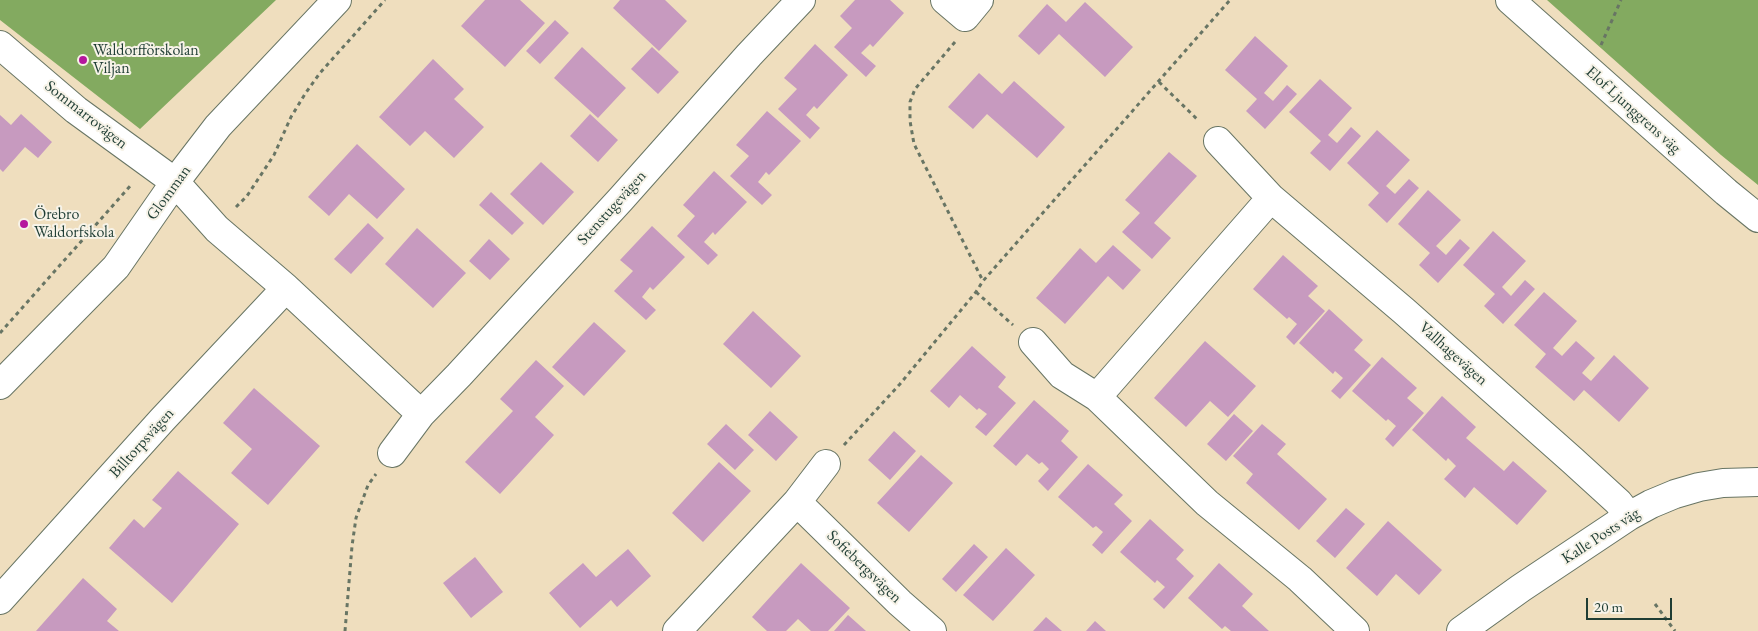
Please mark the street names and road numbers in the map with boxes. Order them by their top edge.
street label: Elof Ljunggrens väg [1581,62,1685,158]
street label: Sommarrovägen [41,77,131,153]
street label: Glomman [143,162,195,224]
street label: Stenstugevägen [573,167,651,249]
street label: Vallhagevägen [1415,318,1491,390]
street label: Billtorpsvägen [106,404,178,482]
street label: Kalle Posts väg [1558,504,1644,568]
street label: Sofiebergsvägen [823,527,905,607]

